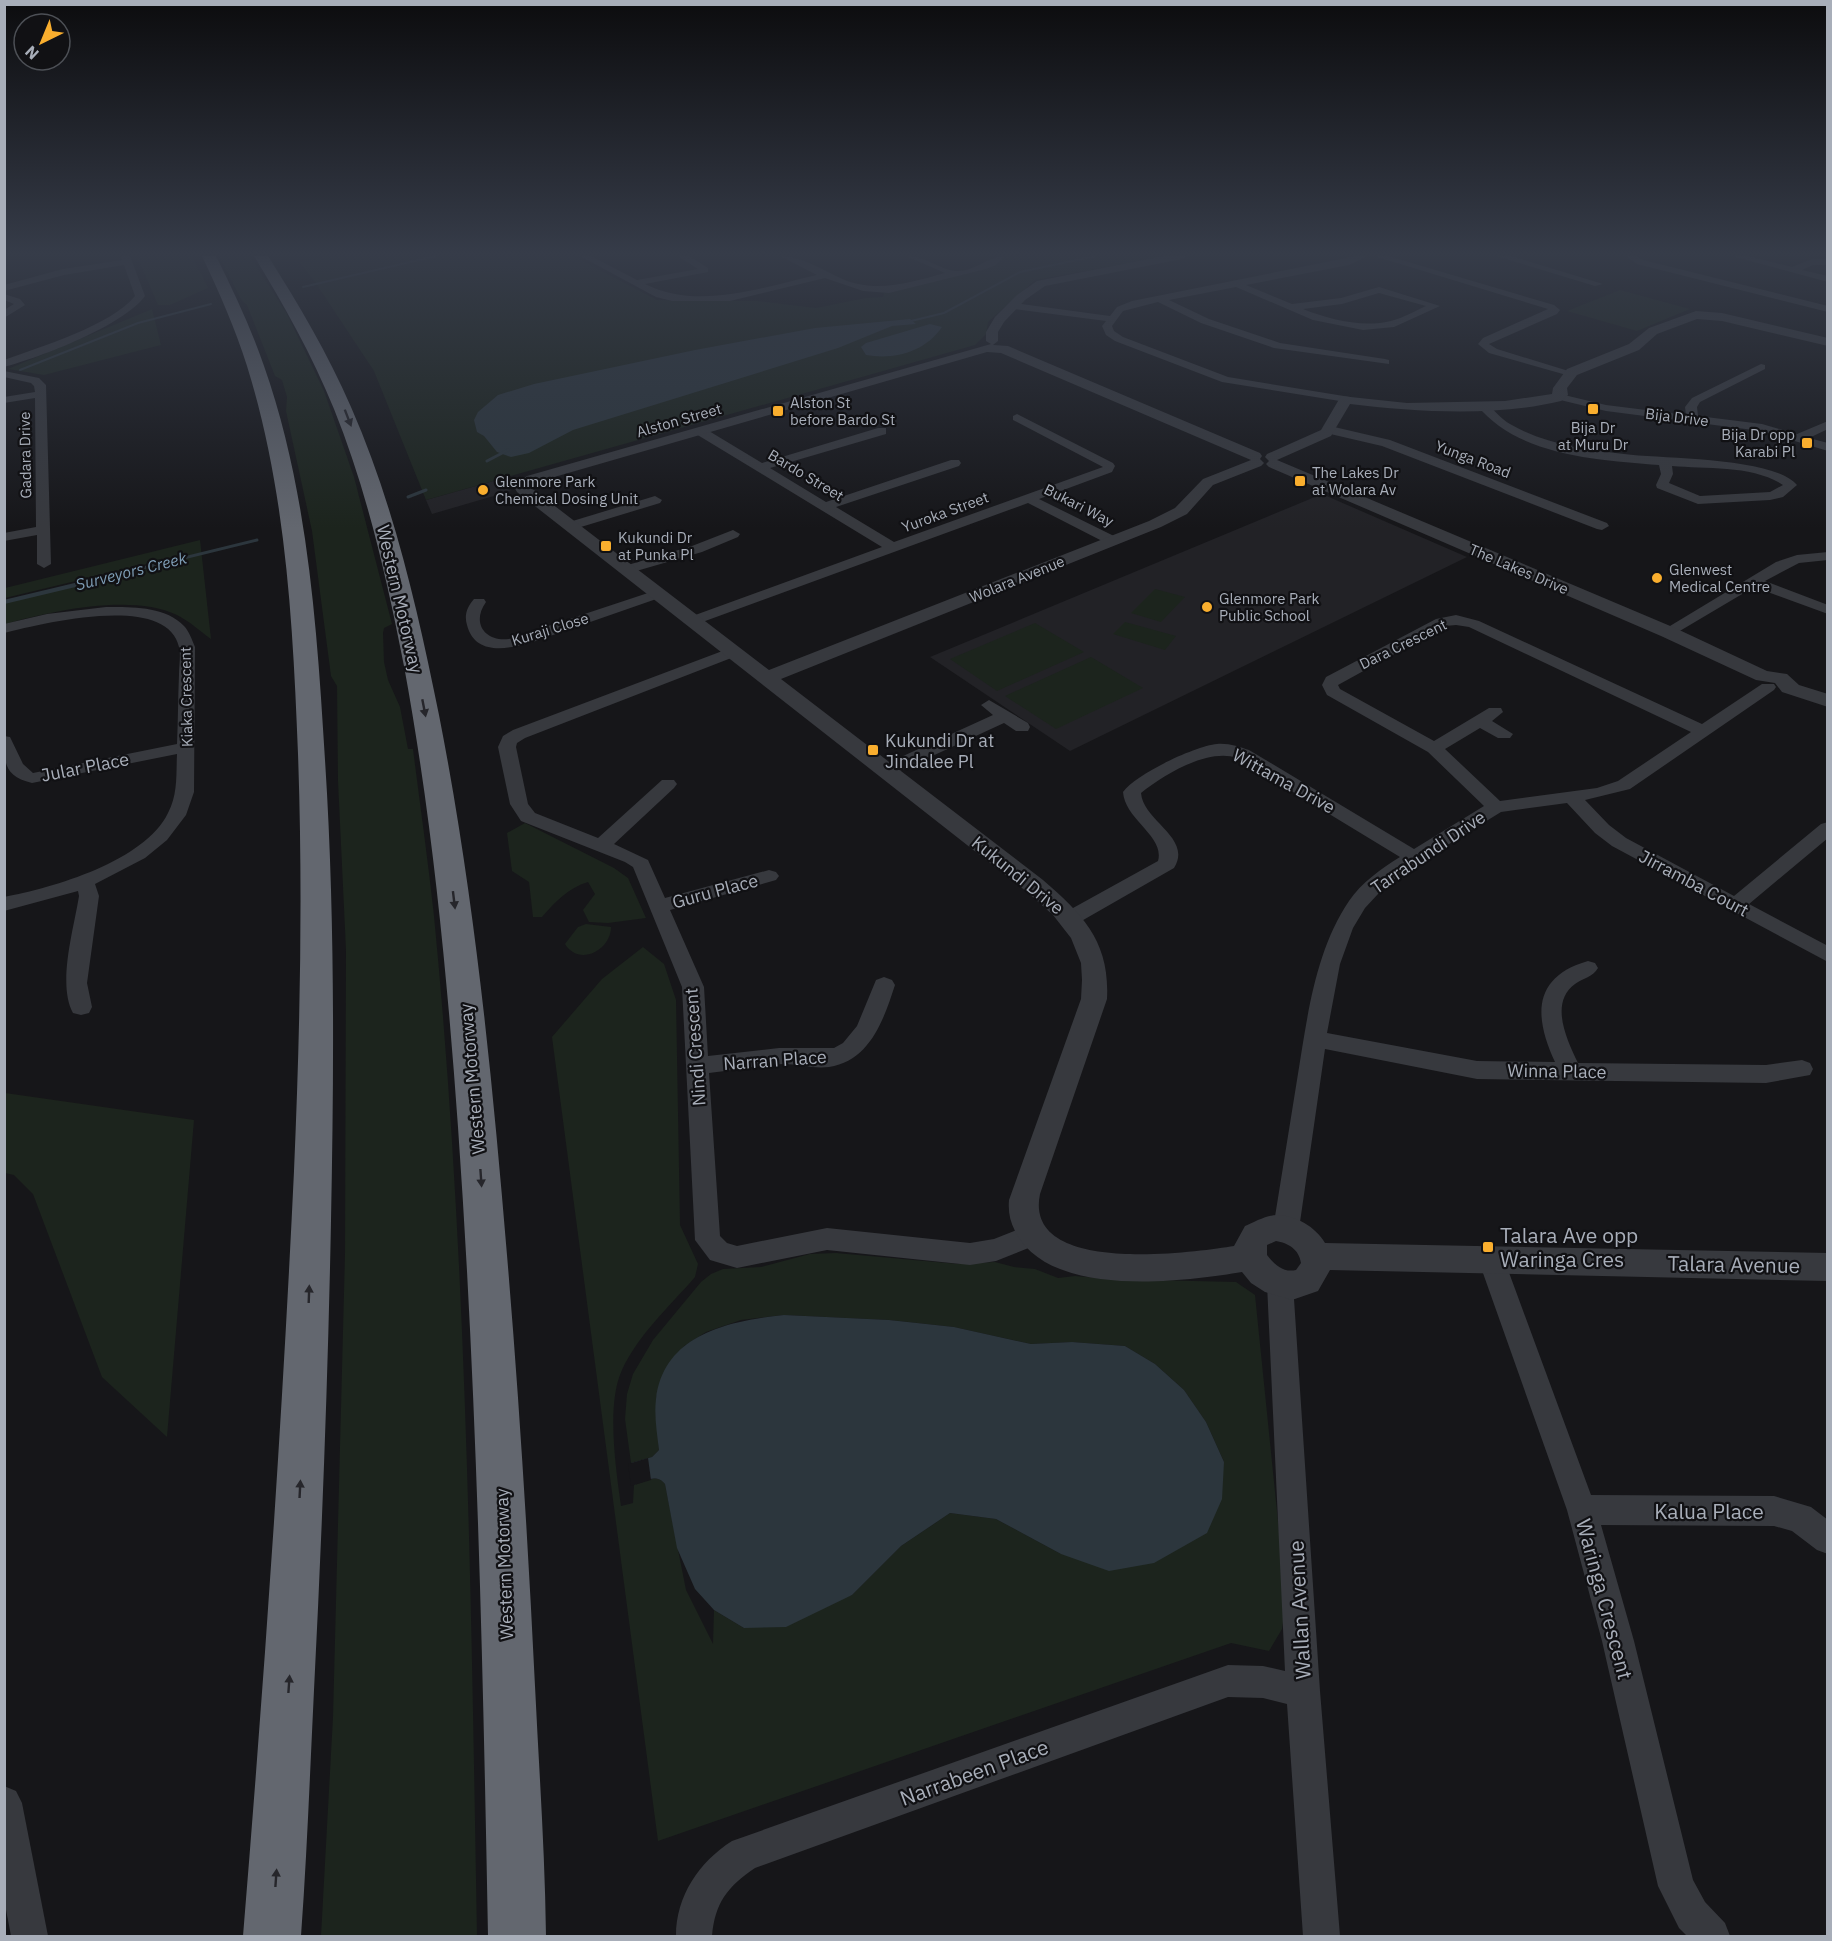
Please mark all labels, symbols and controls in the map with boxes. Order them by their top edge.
north arrow [12,12,72,72]
text: N [21,42,43,64]
place label: Alston St before Bardo St [790,393,895,429]
street label: Alston Street [634,399,724,441]
marker: Bija Dr at Muru Dr [1586,402,1600,416]
marker: Alston St before Bardo St [771,404,785,418]
street label: Bija Drive [1644,404,1710,430]
one-way arrow [343,410,353,428]
street label: Gadara Drive [15,411,35,499]
place label: Bija Dr at Muru Dr [1558,418,1629,454]
place label: Bija Dr opp Karabi Pl [1721,425,1795,461]
street label: Yunga Road [1433,436,1513,482]
marker: Bija Dr opp Karabi Pl [1800,436,1814,450]
street label: Bardo Street [765,445,847,505]
place label: The Lakes Dr at Wolara Av [1312,463,1399,499]
place label: Glenmore Park Chemical Dosing Unit [495,472,638,508]
marker: The Lakes Dr at Wolara Av [1293,474,1307,488]
street label: Bukari Way [1041,479,1117,531]
marker: Glenmore Park Chemical Dosing Unit [476,483,490,497]
street label: Yuroka Street [899,487,991,537]
street label: Western Motorway [372,523,428,675]
place label: Kukundi Dr at Punka Pl [618,528,694,564]
marker: Kukundi Dr at Punka Pl [599,539,613,553]
street label: The Lakes Drive [1467,540,1571,598]
water label: Surveyors Creek [73,547,189,594]
street label: Wolara Avenue [967,551,1067,607]
place label: Glenwest Medical Centre [1669,560,1770,596]
marker: Glenwest Medical Centre [1650,571,1664,585]
place label: Glenmore Park Public School [1219,589,1319,625]
marker: Glenmore Park Public School [1200,600,1214,614]
street label: Kuraji Close [509,608,591,650]
street label: Dara Crescent [1356,615,1450,673]
street label: Kiaka Crescent [176,647,196,747]
one-way arrow [420,698,429,717]
place label: Kukundi Dr at Jindalee Pl [885,729,994,773]
marker: Kukundi Dr at Jindalee Pl [866,743,880,757]
street label: Wittama Drive [1229,743,1340,819]
street label: Jular Place [39,747,131,787]
street label: Tarrabundi Drive [1366,805,1490,899]
street label: Kukundi Drive [967,831,1069,919]
street label: Jirramba Court [1635,844,1753,922]
street label: Guru Place [669,868,761,914]
one-way arrow [449,891,459,910]
street label: Nindi Crescent [679,987,711,1107]
street label: Western Motorway [454,1003,490,1155]
street label: Narran Place [722,1045,828,1075]
street label: Winna Place [1507,1059,1607,1083]
one-way arrow [476,1169,486,1188]
place label: Talara Ave opp Waringa Cres [1500,1221,1638,1273]
marker: Talara Ave opp Waringa Cres [1481,1240,1495,1254]
street label: Talara Avenue [1667,1249,1801,1279]
one-way arrow [304,1285,313,1304]
one-way arrow [296,1479,305,1498]
street label: Western Motorway [490,1488,518,1640]
street label: Kalua Place [1654,1497,1764,1525]
street label: Waringa Crescent [1570,1515,1640,1683]
street label: Wallan Avenue [1281,1540,1317,1680]
one-way arrow [285,1674,294,1693]
street label: Narrabeen Place [896,1732,1052,1812]
one-way arrow [271,1869,281,1888]

